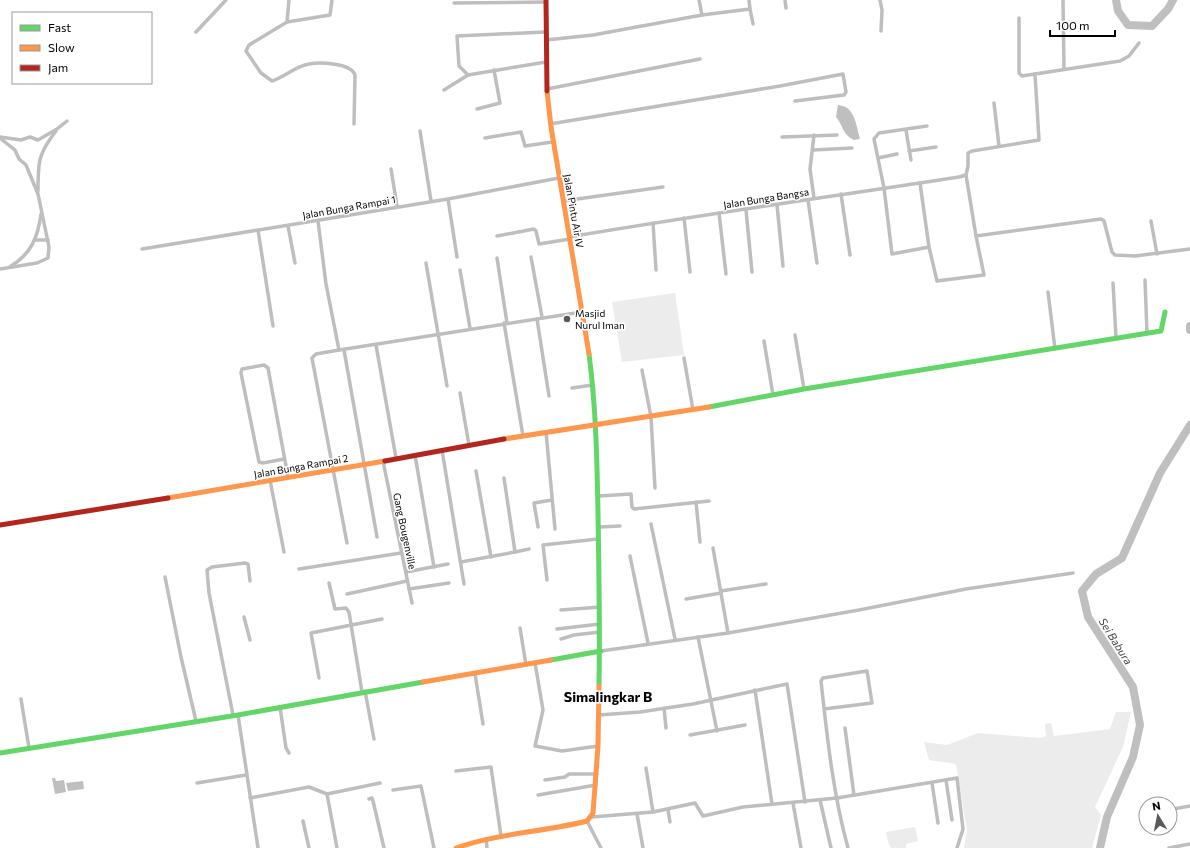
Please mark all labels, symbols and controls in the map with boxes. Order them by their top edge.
legend [12,12,152,84]
scale bar [1050,12,1115,38]
text: 100 m [1056,18,1090,32]
text: Fast [48,20,71,34]
text: Slow [48,40,75,54]
text: Jam [48,60,68,75]
street label: Jalan Pintu Air IV [562,173,586,249]
street label: Jalan Bunga Bangsa [722,185,810,211]
street label: Jalan Bunga Rampai 1 [301,193,397,221]
place label: Masjid Nurul Iman [575,307,625,331]
marker: Masjid Nurul Iman [562,314,572,324]
street label: Jalan Bunga Rampai 2 [253,452,350,480]
street label: Gang Bougenville [391,492,419,570]
water label: Sei Babura [1097,615,1136,667]
district label: Simalingkar B [564,688,652,705]
north arrow [1138,796,1178,836]
text: N [1151,799,1161,813]

